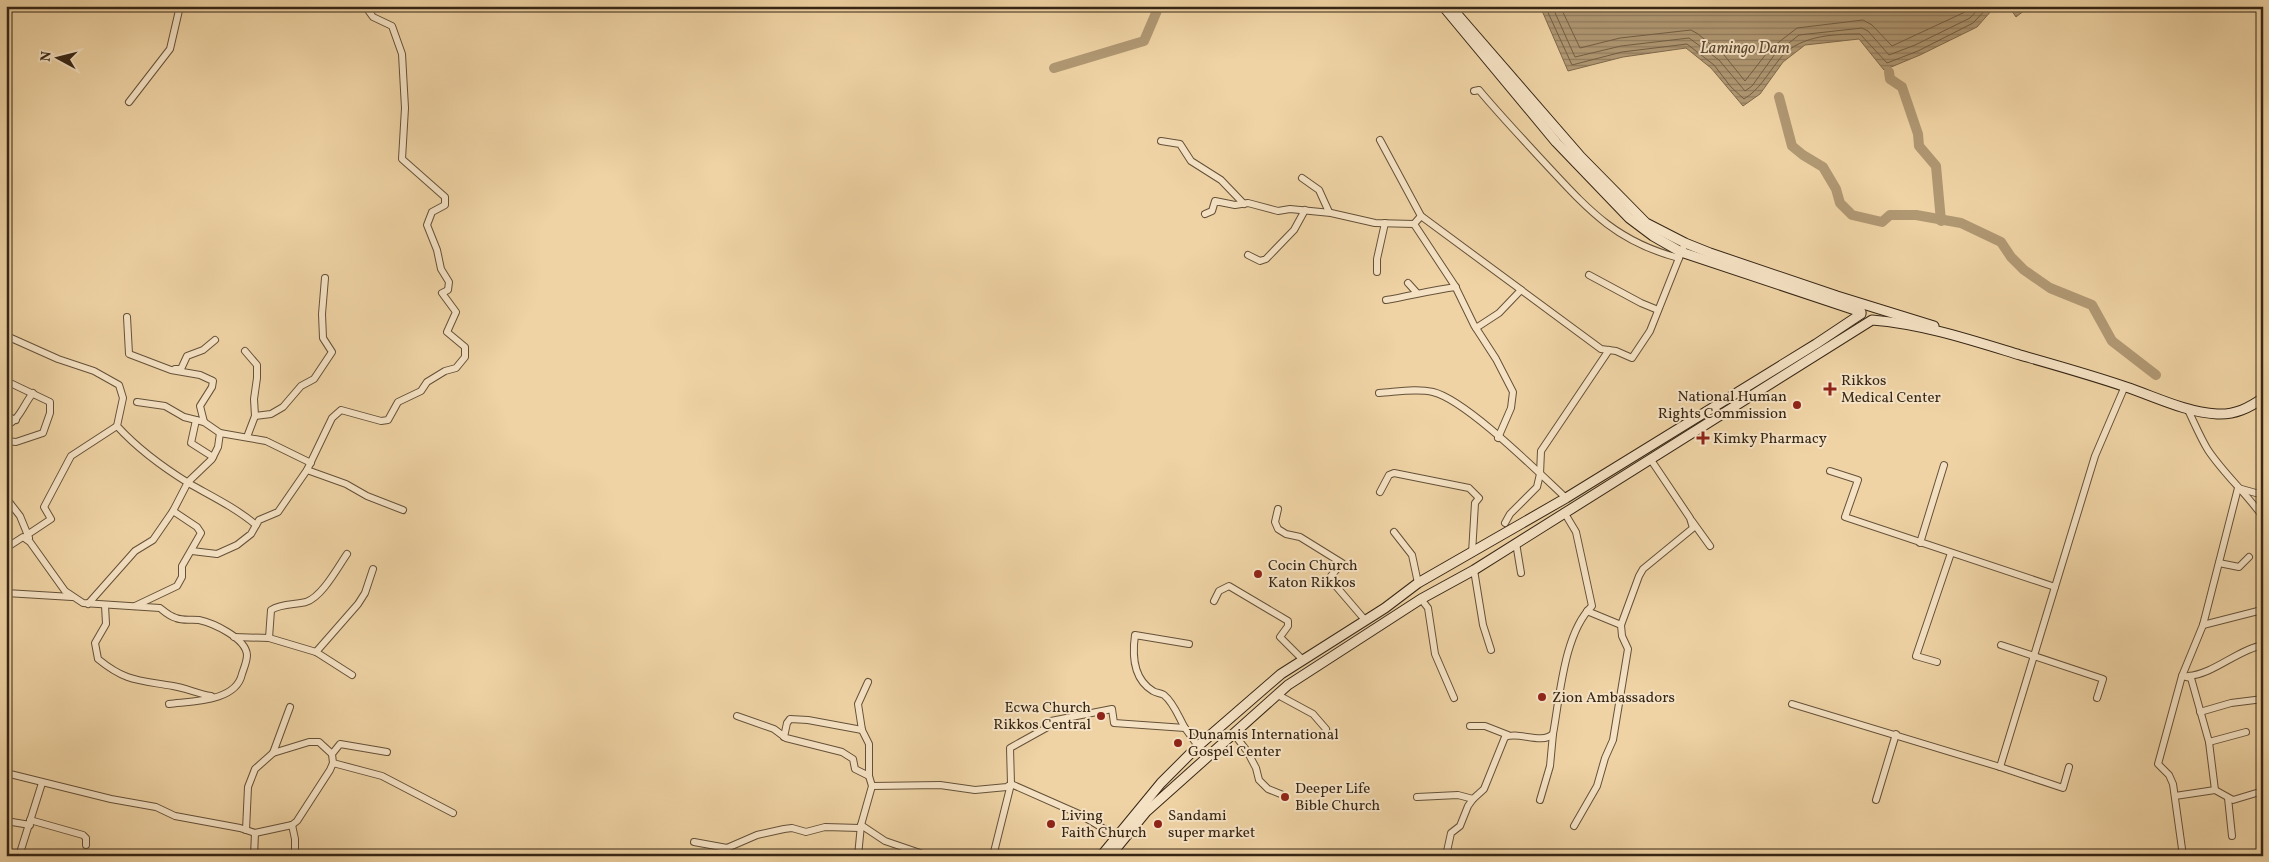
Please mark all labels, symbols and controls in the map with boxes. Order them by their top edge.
north arrow [32,32,82,82]
water label: Lamingo Dam [1700,38,1790,60]
text: N [37,50,57,63]
place label: Rikkos Medical Center [1841,371,1941,409]
marker: Rikkos Medical Center [1823,382,1837,396]
place label: National Human Rights Commission [1658,387,1787,425]
marker: National Human Rights Commission [1791,399,1803,411]
place label: Kimky Pharmacy [1713,429,1827,450]
marker: Kimky Pharmacy [1697,432,1709,444]
place label: Cocin Church Katon Rikkos [1268,556,1358,594]
marker: Cocin Church Katon Rikkos [1252,568,1264,580]
place label: Zion Ambassadors [1552,688,1675,709]
marker: Zion Ambassadors [1536,691,1548,703]
place label: Ecwa Church Rikkos Central [993,698,1091,736]
marker: Ecwa Church Rikkos Central [1095,710,1107,722]
place label: Dunamis International Gospel Center [1188,725,1339,763]
marker: Dunamis International Gospel Center [1172,737,1184,749]
place label: Deeper Life Bible Church [1295,779,1380,817]
marker: Deeper Life Bible Church [1279,791,1291,803]
place label: Living Faith Church [1061,806,1147,844]
place label: Sandami super market [1168,806,1255,844]
marker: Living Faith Church [1045,818,1057,830]
marker: Sandami super market [1152,818,1164,830]

